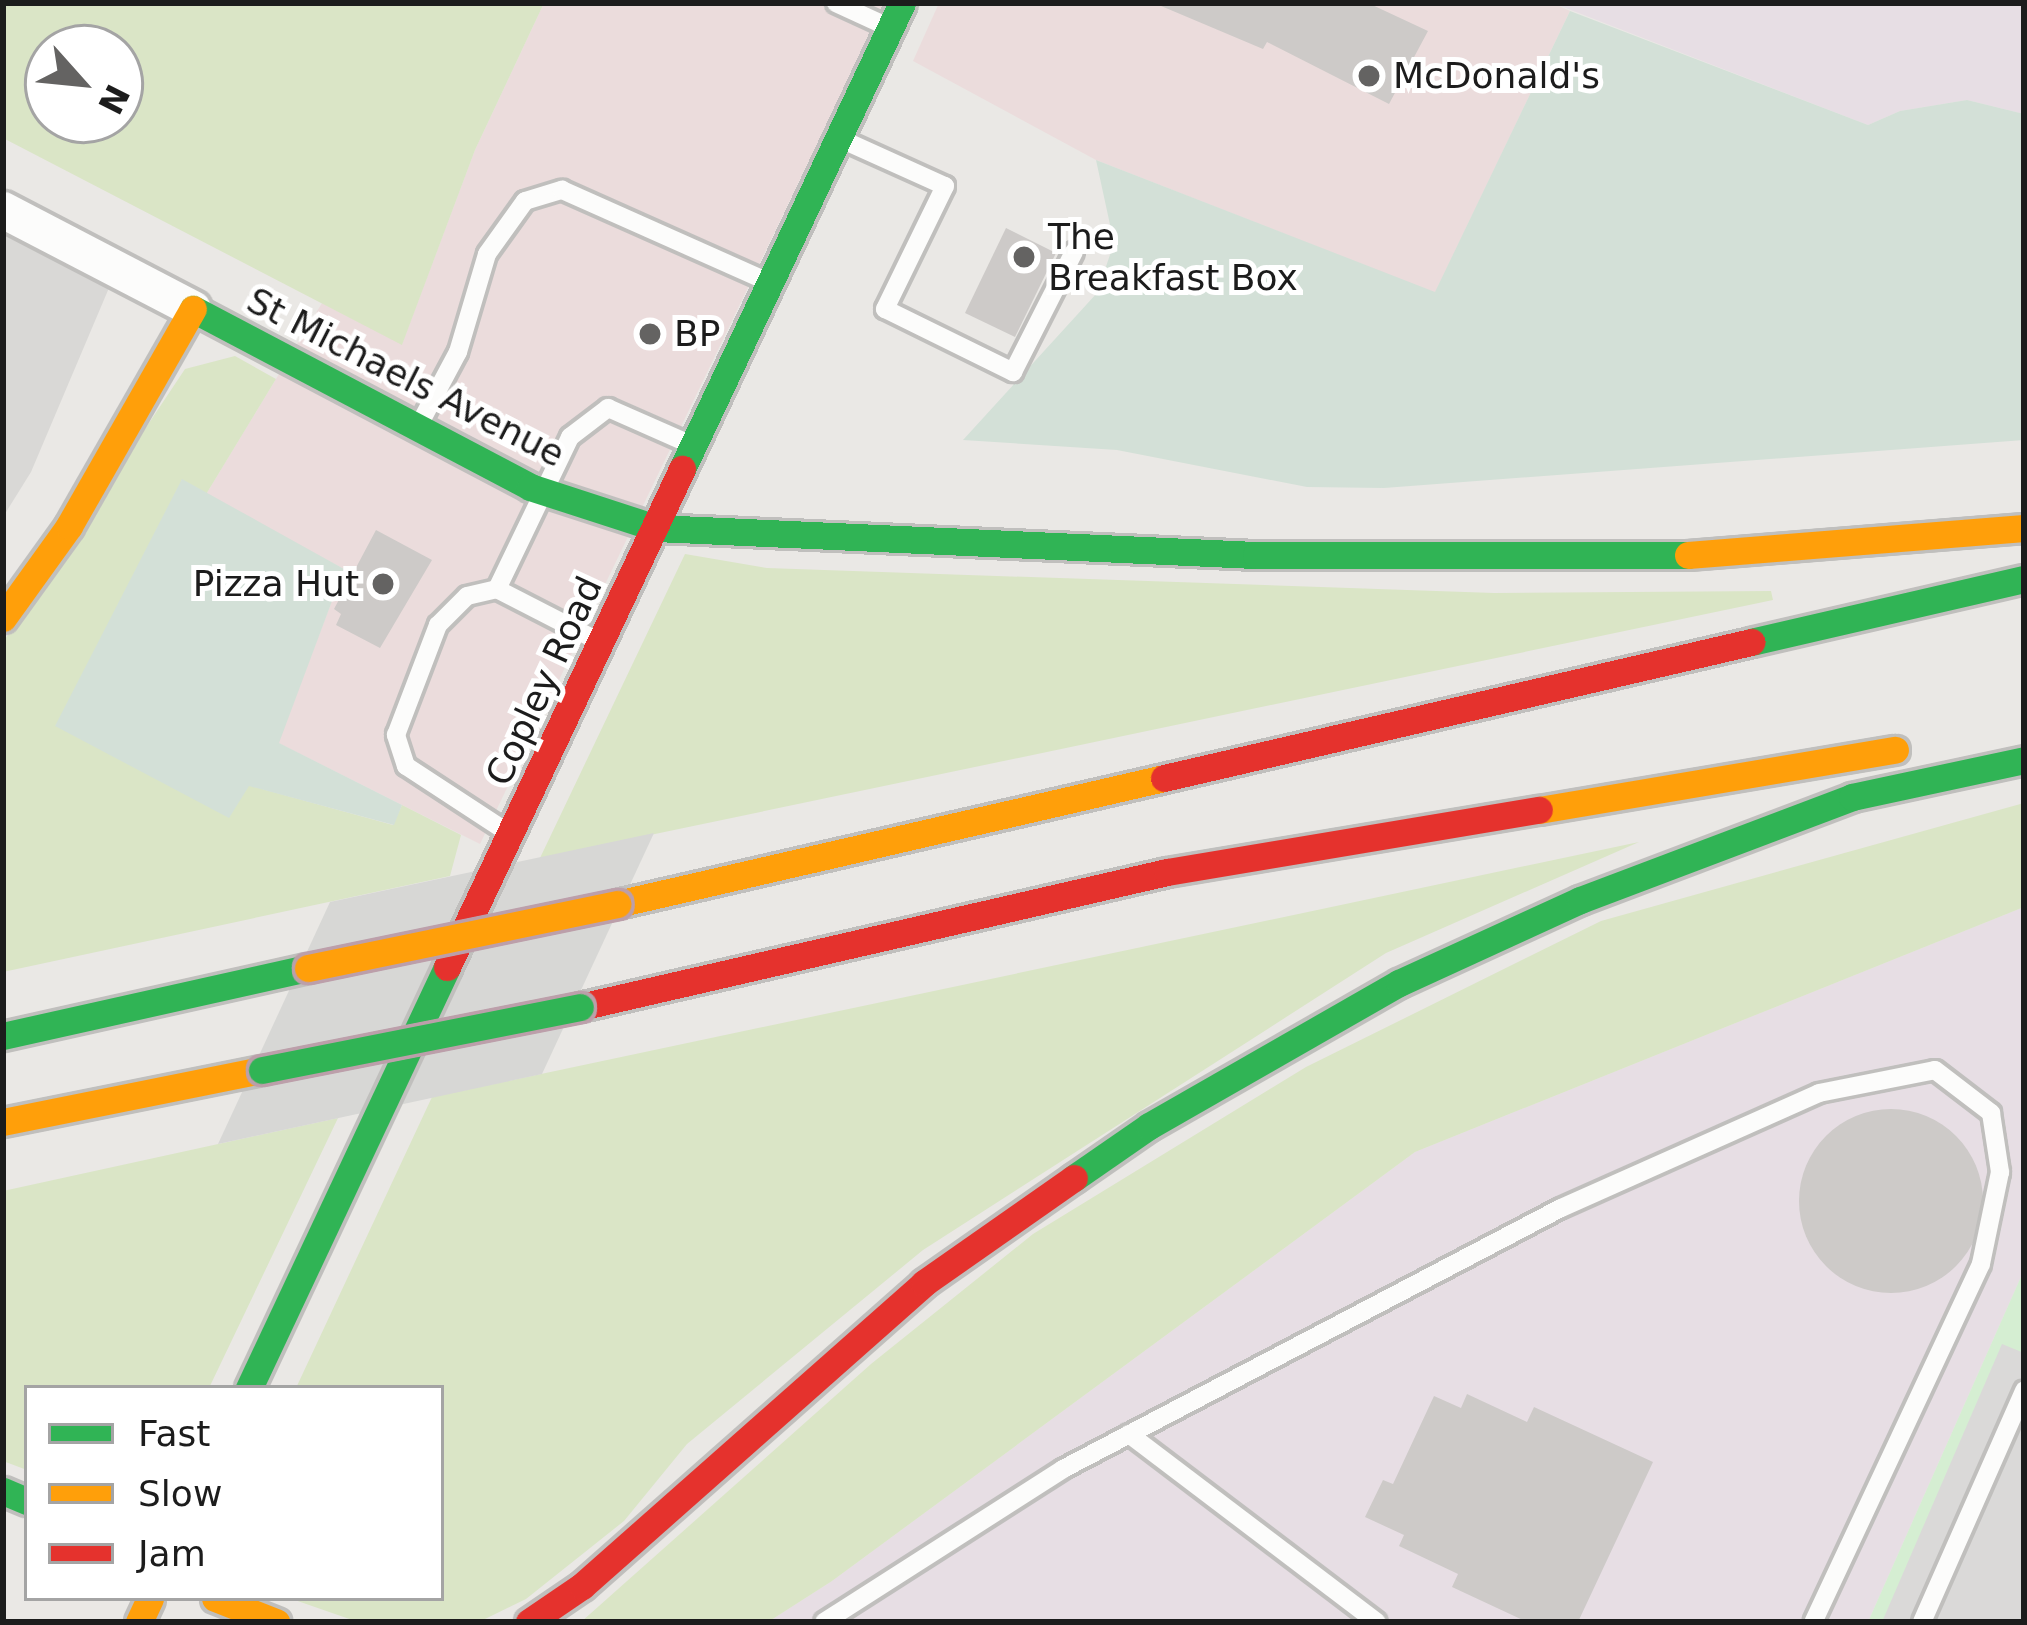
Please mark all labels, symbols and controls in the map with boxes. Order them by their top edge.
north arrow [24,24,144,144]
place label: McDonald's [1393,54,1600,98]
marker: McDonald's [1356,63,1382,89]
text: N [90,78,137,120]
place label: The Breakfast Box [1048,214,1298,299]
marker: The Breakfast Box [1011,244,1037,270]
street label: St Michaels Avenue [240,278,572,476]
place label: BP [674,312,720,356]
marker: BP [637,321,663,347]
place label: Pizza Hut [193,562,359,606]
street label: Copley Road [477,570,611,792]
marker: Pizza Hut [370,571,396,597]
legend [24,1385,444,1601]
text: Fast [138,1413,210,1454]
text: Slow [138,1473,222,1514]
text: Jam [138,1533,206,1574]

